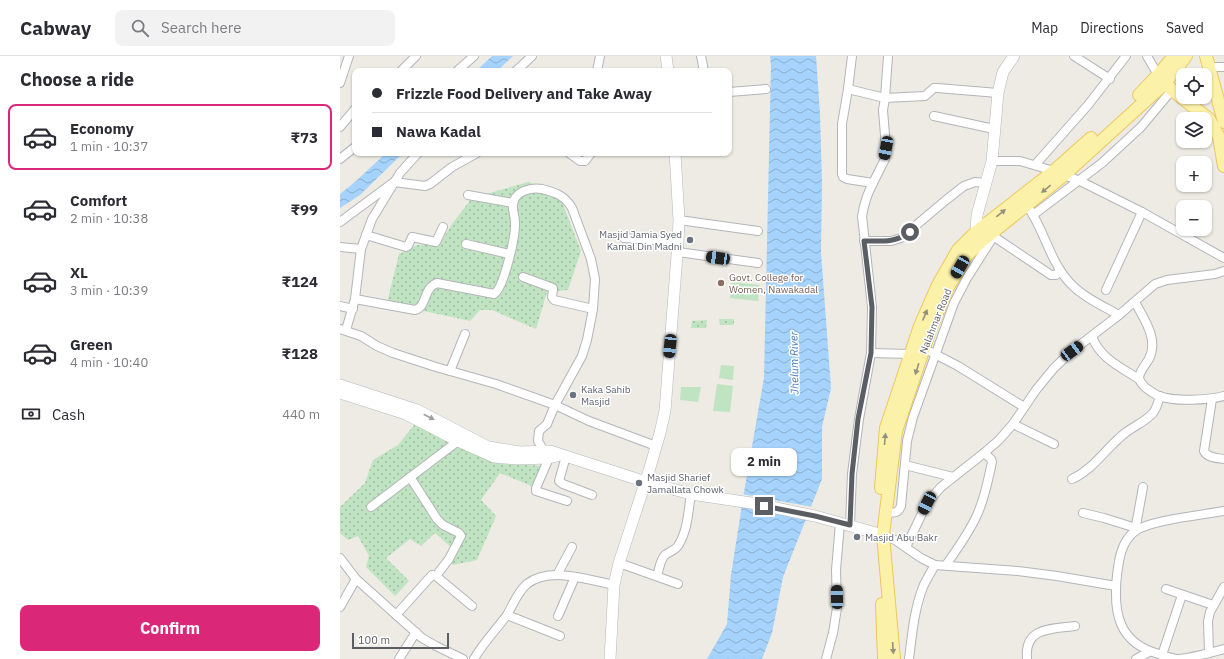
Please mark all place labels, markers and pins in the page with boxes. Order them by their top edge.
place label: Masjid Jamia Syed Kamal Din Madni [599,228,682,253]
marker: Masjid Jamia Syed Kamal Din Madni [685,235,695,245]
place label: Govt. College for Women, Nawakadal [729,271,818,296]
marker: Govt. College for Women, Nawakadal [716,278,726,288]
place label: Kaka Sahib Masjid [581,383,631,408]
marker: Kaka Sahib Masjid [568,390,578,400]
place label: Masjid Sharief Jamallata Chowk [647,471,725,496]
marker: Masjid Sharief Jamallata Chowk [634,478,644,488]
place label: Masjid Abu Bakr [865,531,938,544]
marker: Masjid Abu Bakr [852,532,862,542]

